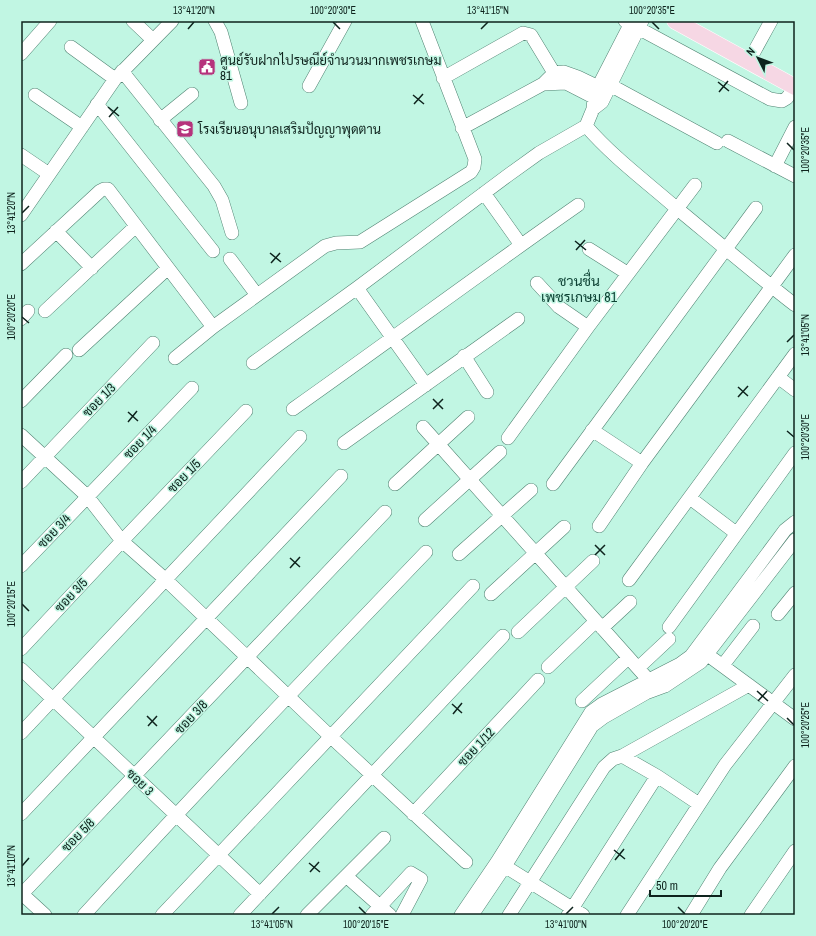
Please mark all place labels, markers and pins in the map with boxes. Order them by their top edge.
place label: ศูนย์รับฝากไปรษณีย์จำนวนมากเพชรเกษม 81 [220,51,441,84]
public building icon: ศูนย์รับฝากไปรษณีย์จำนวนมากเพชรเกษม 81 [197,57,217,77]
school or university icon: โรงเรียนอนุบาลเสริมปัญญาพุดตาน [175,119,195,139]
place label: โรงเรียนอนุบาลเสริมปัญญาพุดตาน [197,120,381,139]

